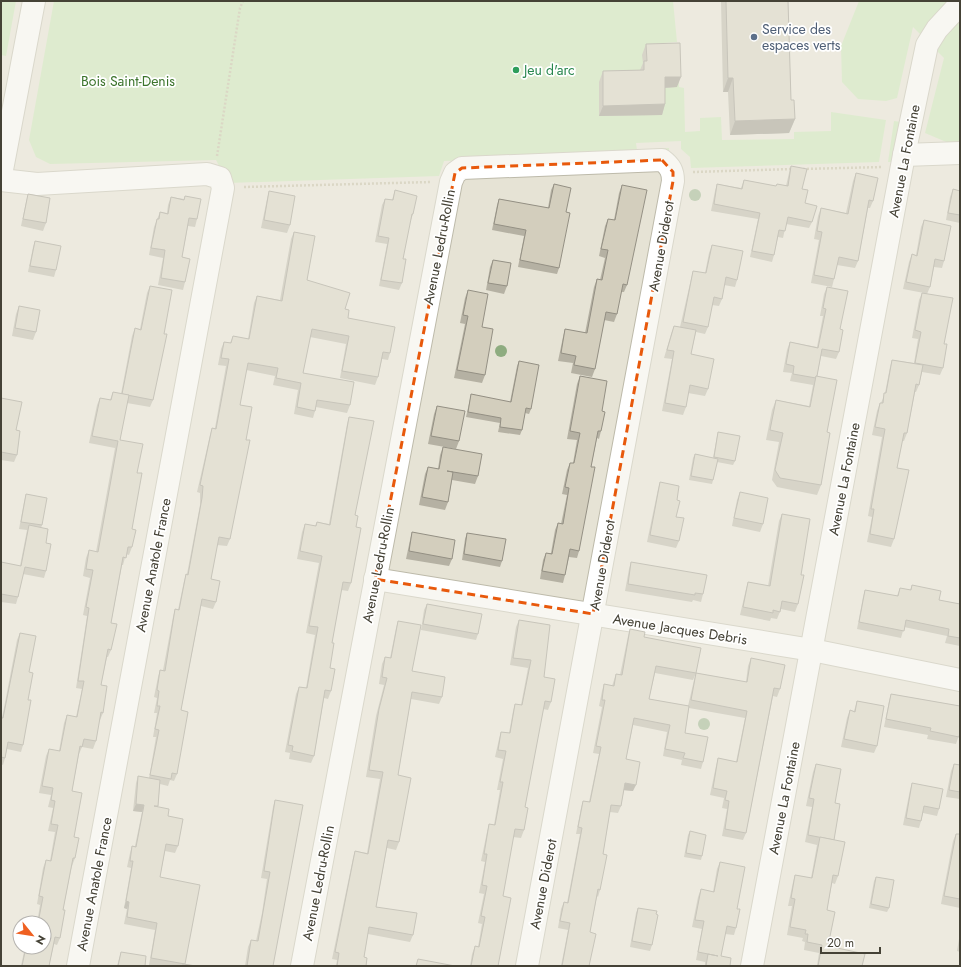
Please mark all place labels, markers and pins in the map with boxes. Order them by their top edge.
place label: Service des espaces verts [762,19,841,55]
marker: Service des espaces verts [749,32,759,42]
place label: Jeu d'arc [522,60,575,80]
marker: Jeu d'arc [511,65,521,75]

